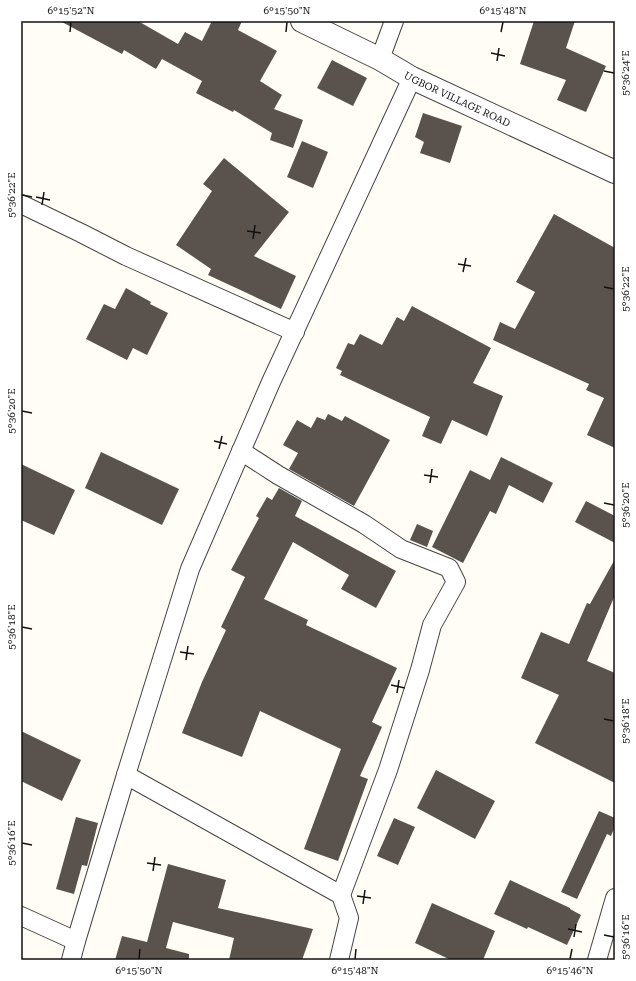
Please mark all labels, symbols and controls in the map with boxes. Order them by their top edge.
text: 6°15'52"N [47,5,95,16]
text: 6°15'50"N [263,5,311,16]
text: 6°15'48"N [479,5,527,16]
text: 5°36'24"E [620,50,631,96]
street label: UGBOR VILLAGE ROAD [402,70,512,129]
text: 5°36'22"E [6,172,17,218]
text: 5°36'22"E [620,266,631,312]
text: 5°36'20"E [6,388,17,434]
text: 5°36'20"E [620,482,631,528]
text: 5°36'18"E [6,604,17,650]
text: 5°36'18"E [620,698,631,744]
text: 5°36'16"E [6,820,17,866]
text: 5°36'16"E [620,914,631,960]
text: 6°15'50"N [115,965,163,976]
text: 6°15'48"N [331,965,379,976]
text: 6°15'46"N [546,965,594,976]

